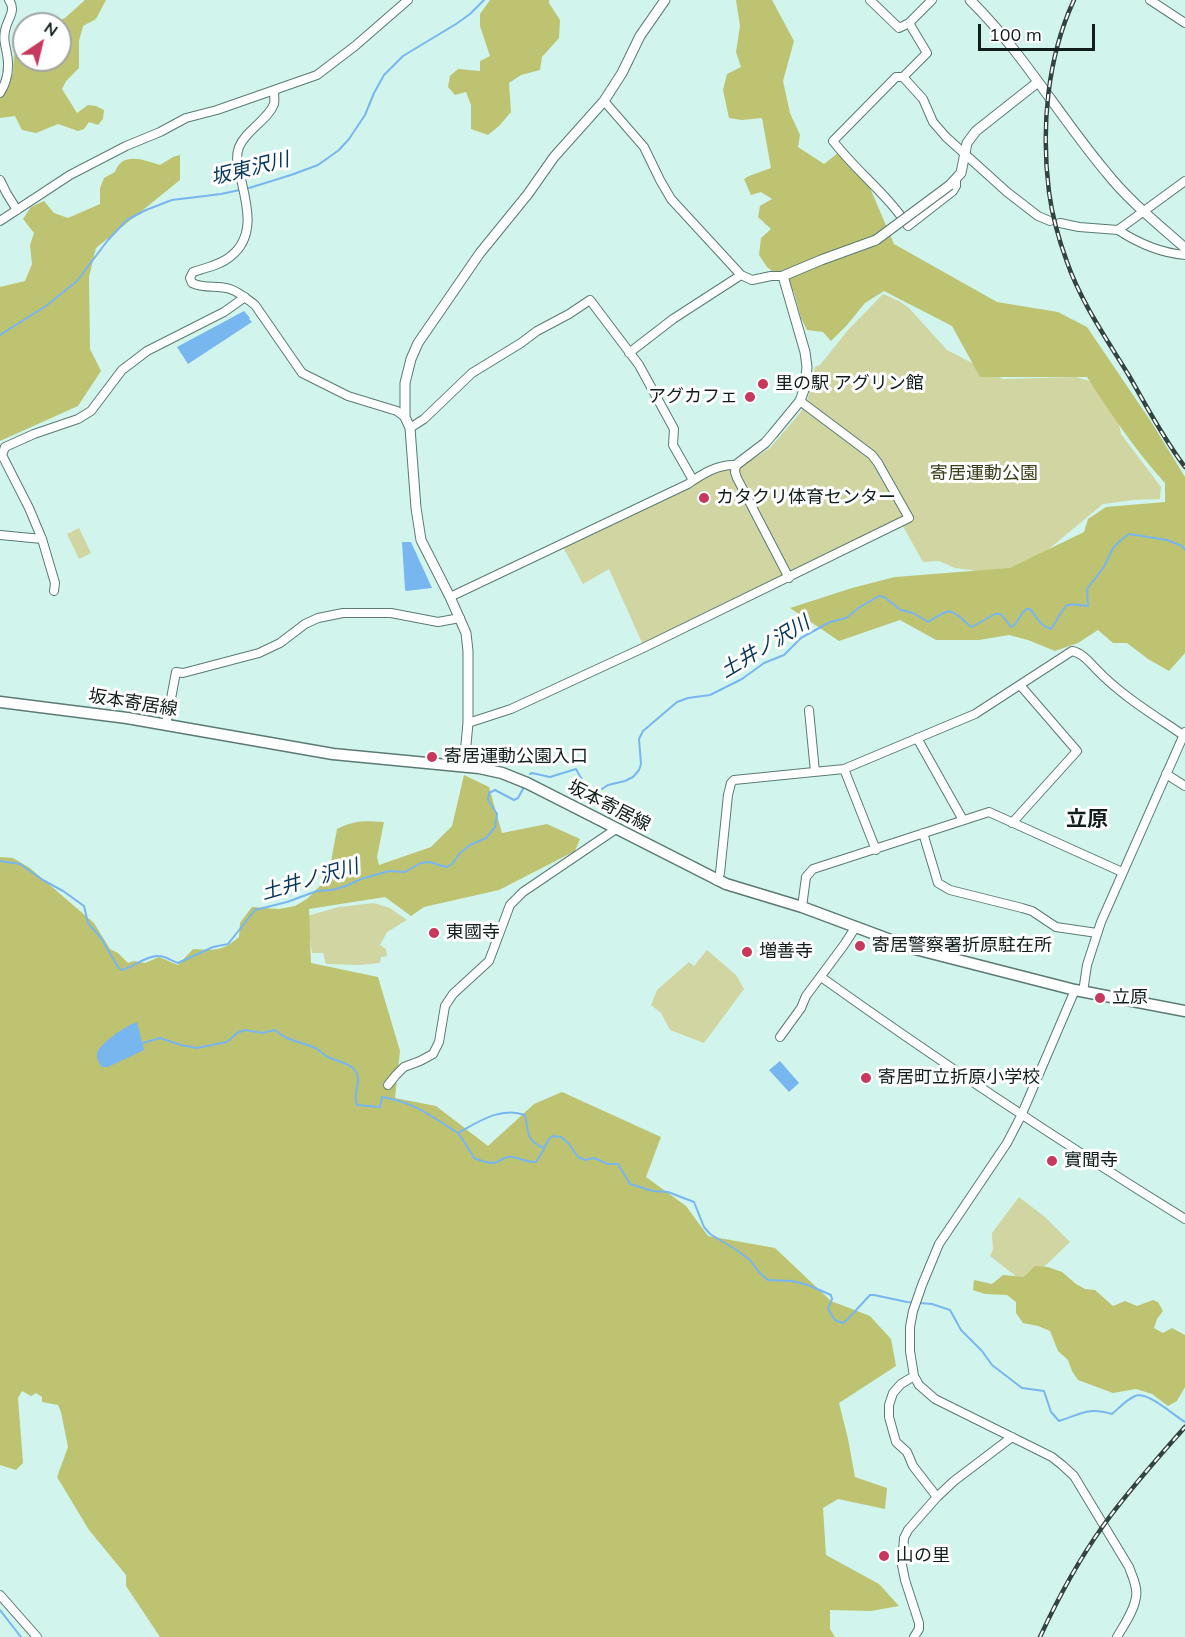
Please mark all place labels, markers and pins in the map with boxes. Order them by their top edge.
place label: 里の駅 アグリン館 [775,373,924,395]
marker: 里の駅 アグリン館 [756,377,770,391]
place label: アグカフェ [648,386,738,408]
marker: アグカフェ [743,390,757,404]
place label: カタクリ体育センター [716,487,896,509]
marker: カタクリ体育センター [697,491,711,505]
place label: 寄居運動公園入口 [444,746,588,768]
marker: 寄居運動公園入口 [425,750,439,764]
place label: 東國寺 [446,922,500,944]
marker: 東國寺 [427,926,441,940]
place label: 寄居警察署折原駐在所 [872,935,1052,957]
marker: 寄居警察署折原駐在所 [853,939,867,953]
place label: 増善寺 [759,941,813,963]
marker: 増善寺 [740,945,754,959]
place label: 立原 [1112,987,1148,1009]
marker: 立原 [1093,991,1107,1005]
place label: 寄居町立折原小学校 [878,1067,1040,1089]
marker: 寄居町立折原小学校 [859,1071,873,1085]
place label: 實聞寺 [1064,1150,1118,1172]
marker: 實聞寺 [1045,1154,1059,1168]
place label: 山の里 [896,1545,950,1567]
marker: 山の里 [877,1549,891,1563]

